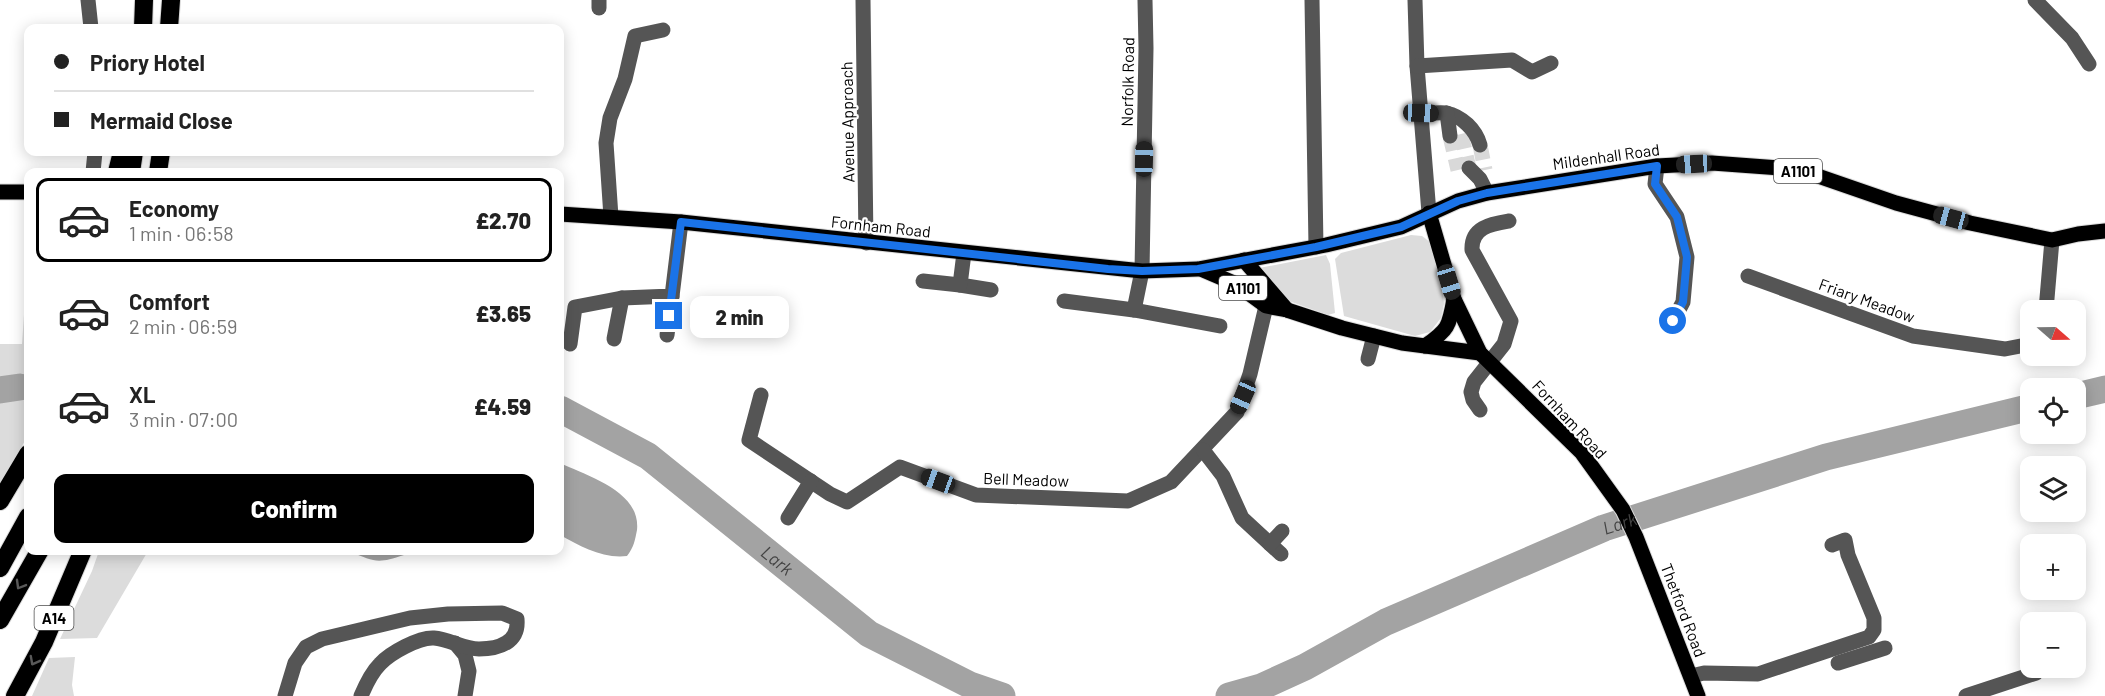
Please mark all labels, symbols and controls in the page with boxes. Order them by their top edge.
street label: Norfolk Road [1117,37,1137,127]
text: Priory Hotel [90,49,205,75]
street label: Avenue Approach [836,61,858,183]
car [1403,103,1439,123]
text: Mermaid Close [90,107,233,133]
street label: Mildenhall Road [1551,139,1661,173]
car [1135,141,1153,177]
car [1676,154,1712,174]
road number: A1101 [1774,159,1822,183]
icon: car [57,193,111,247]
text: Economy [129,195,219,221]
car [1931,205,1971,231]
text: £2.70 [475,207,531,233]
street label: Fornham Road [830,211,932,241]
text: 1 min · 06:58 [129,221,234,245]
car [1435,262,1463,302]
street label: Friary Meadow [1817,274,1918,326]
road number: A1101 [1219,276,1267,300]
icon: car [57,286,111,340]
text: Comfort [129,288,210,314]
callout: 2 min [690,295,789,337]
text: £3.65 [476,300,531,326]
north arrow [2020,300,2086,366]
map controls [2020,300,2086,678]
route end [655,302,682,329]
text: 2 min [715,305,764,329]
route start [1659,307,1686,334]
text: 2 min · 06:59 [129,314,237,338]
street label: Fornham Road [1529,376,1611,462]
car [1227,377,1259,417]
button: locate [2020,378,2086,444]
icon: car [57,379,111,433]
text: XL [129,381,155,407]
text: £4.59 [474,393,531,419]
text: 3 min · 07:00 [129,407,238,431]
button: layers [2020,456,2086,522]
car [918,466,958,496]
street label: Bell Meadow [983,468,1070,490]
button: Confirm [54,474,534,543]
water label: Lark [1600,507,1640,539]
button: + [2020,534,2086,600]
water label: Lark [757,541,798,580]
street label: Thetford Road [1657,561,1711,659]
one-way arrow [16,579,28,589]
road number: A14 [34,606,74,630]
button: − [2020,612,2086,678]
one-way arrow [30,655,41,666]

